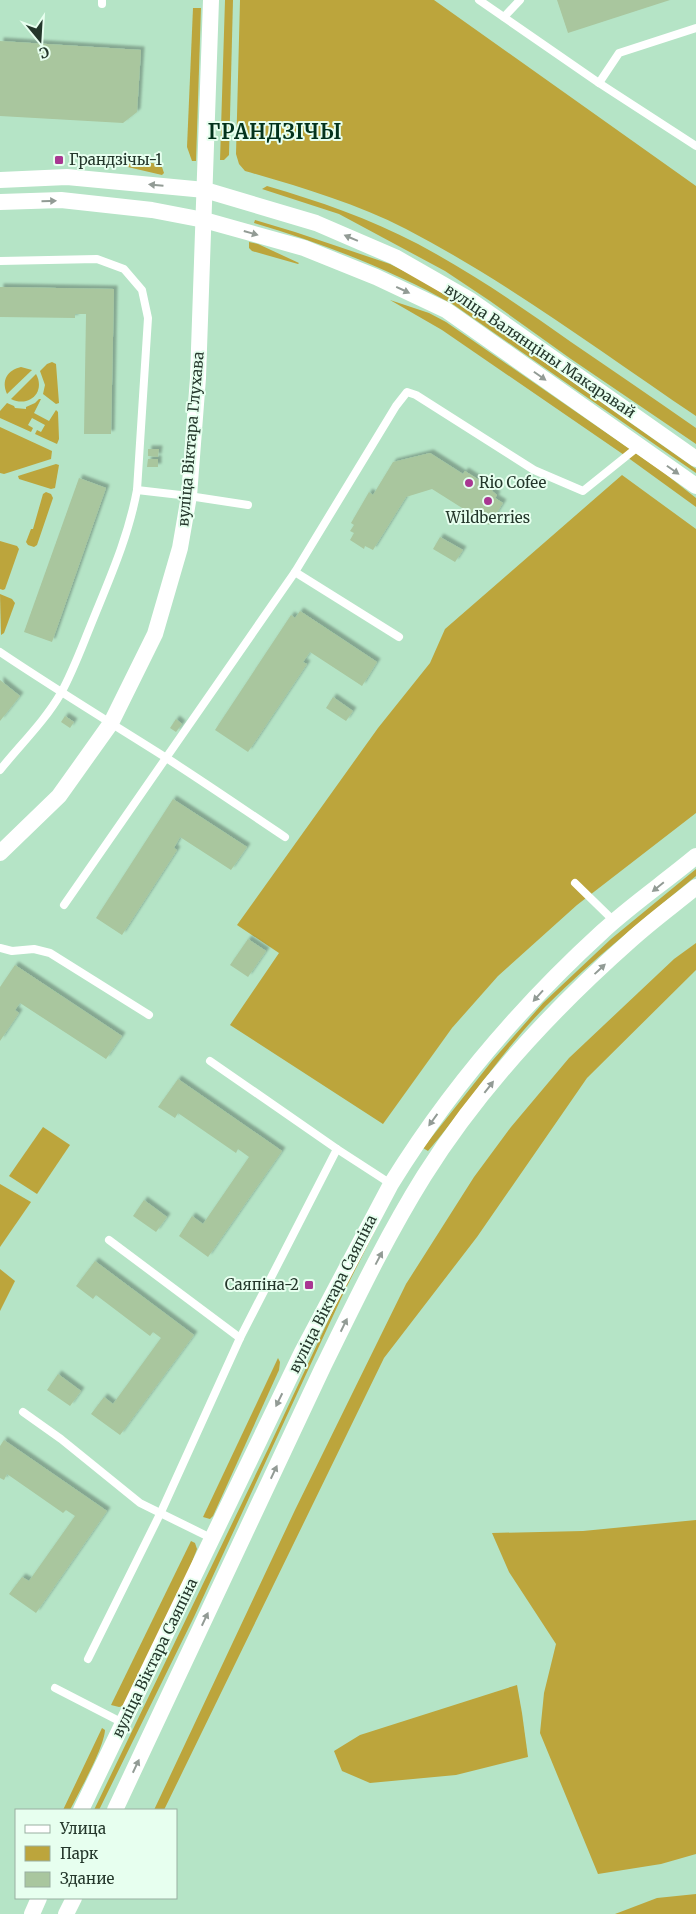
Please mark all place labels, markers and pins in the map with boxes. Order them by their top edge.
place label: Грандзічы-1 [69,150,162,169]
marker: Грандзічы-1 [53,154,65,166]
place label: Rio Cofee [479,473,546,492]
marker: Rio Cofee [463,477,475,489]
marker: Wildberries [482,495,494,507]
place label: Wildberries [445,508,530,527]
place label: Саяпіна-2 [225,1275,299,1294]
marker: Саяпіна-2 [303,1279,315,1291]

